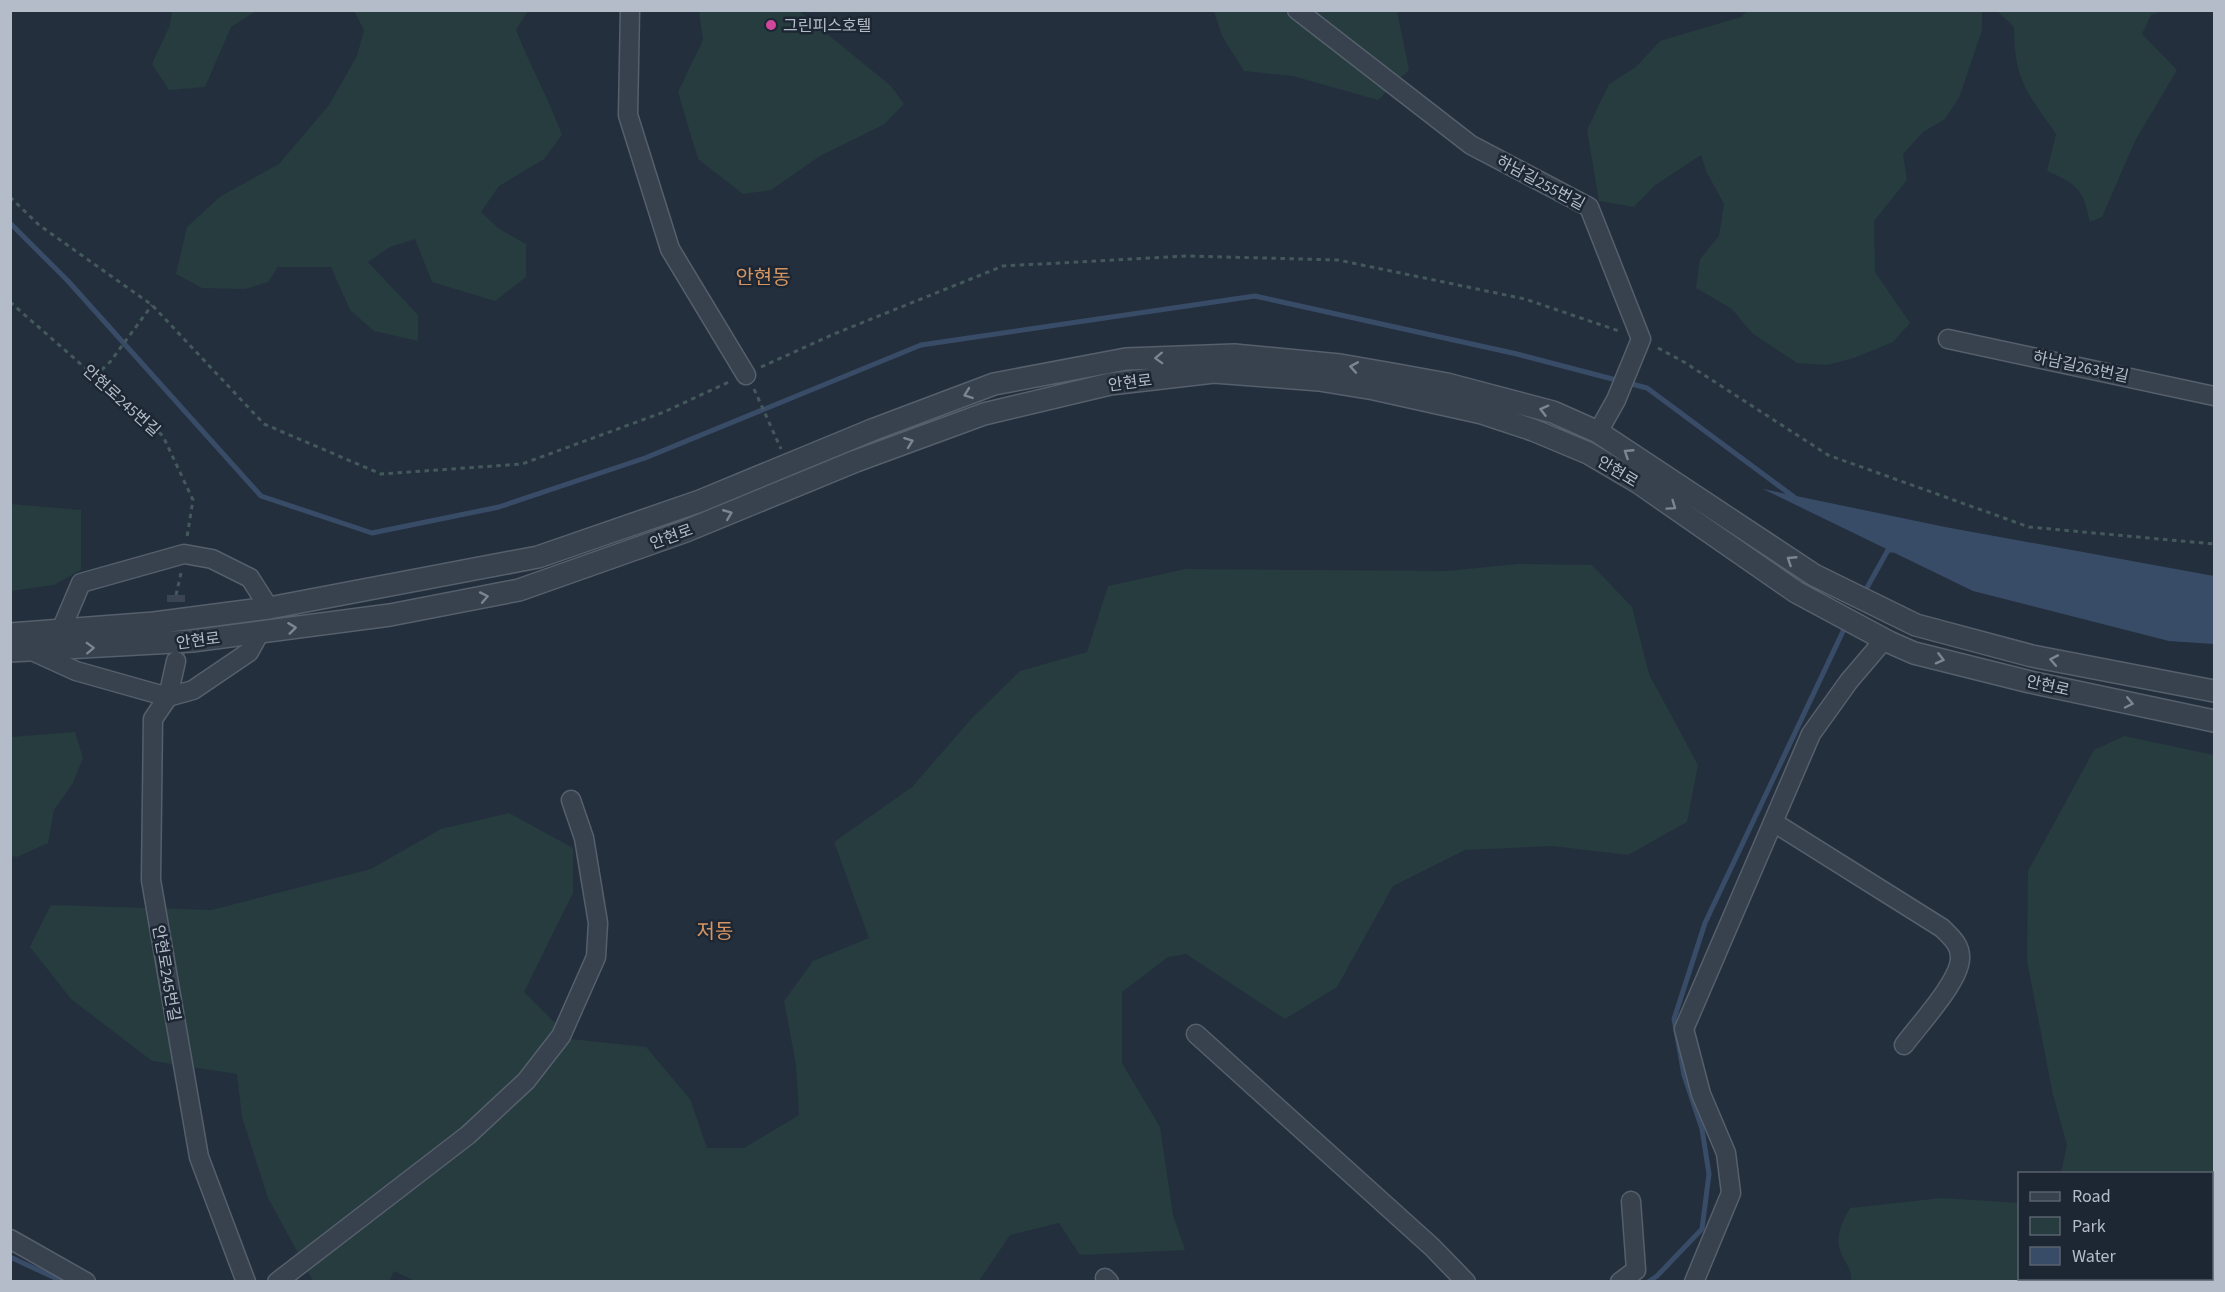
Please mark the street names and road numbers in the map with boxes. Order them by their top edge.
street label: 하남길255번길 [1492,150,1589,215]
street label: 하남길263번길 [2031,346,2131,388]
street label: 안현로245번길 [78,360,165,442]
street label: 안현로 [1107,369,1154,397]
street label: 안현로 [1593,451,1642,493]
street label: 안현로 [647,519,696,555]
street label: 안현로 [175,627,222,655]
street label: 안현로 [2024,670,2072,702]
street label: 안현로245번길 [147,923,185,1023]

